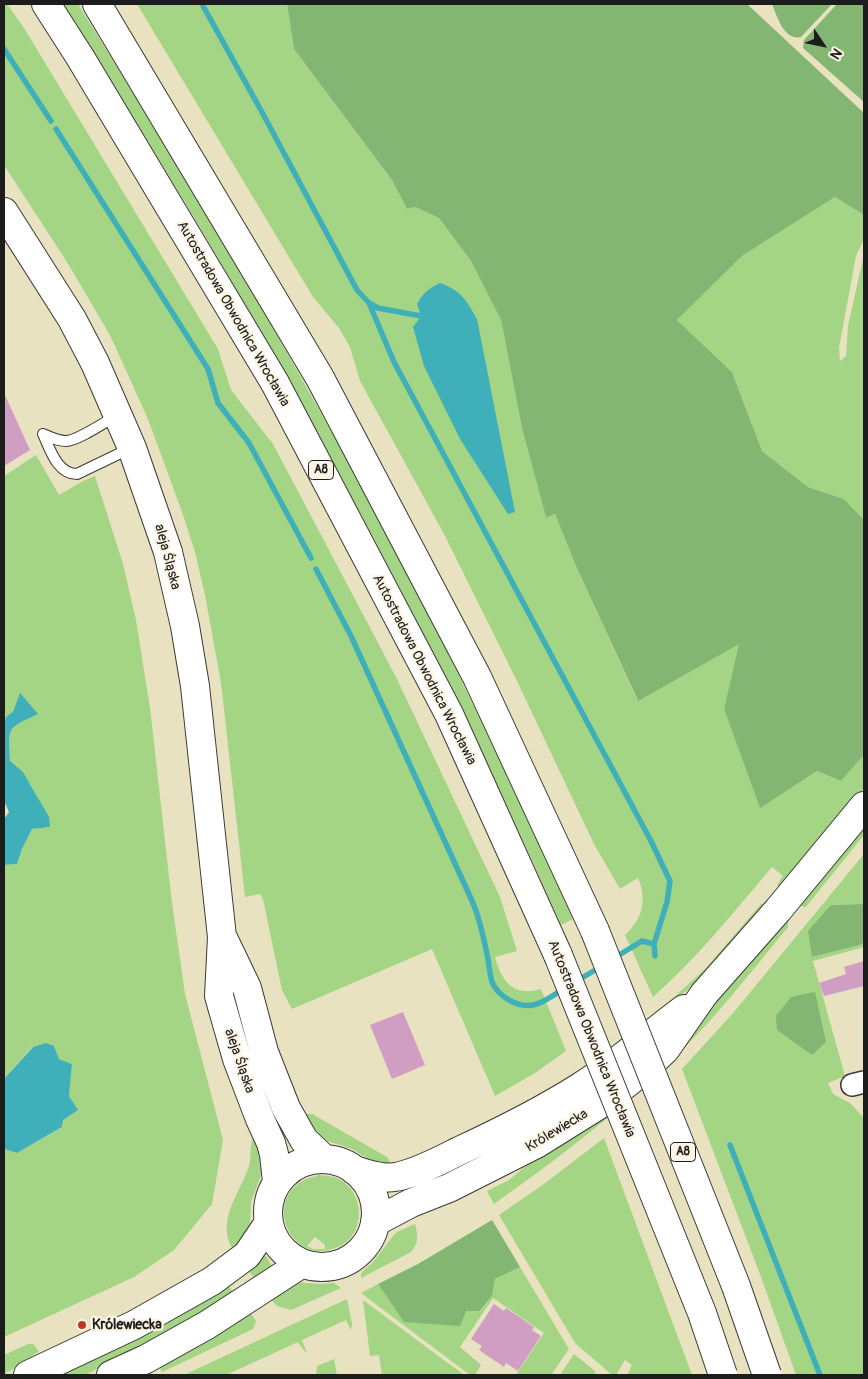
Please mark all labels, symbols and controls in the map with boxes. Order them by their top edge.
north arrow [798,20,848,70]
text: N [826,45,846,62]
street label: Autostradowa Obwodnica Wrocławia [173,218,293,410]
road number: A8 [308,460,334,480]
street label: aleja Śląska [150,522,184,592]
street label: Autostradowa Obwodnica Wrocławia [369,572,479,768]
street label: Autostradowa Obwodnica Wrocławia [544,938,638,1140]
street label: aleja Śląska [220,1027,258,1095]
street label: Królewiecka [523,1106,591,1156]
road number: A8 [670,1142,696,1162]
place label: Królewiecka [92,1317,162,1333]
marker: Królewiecka [76,1319,88,1331]

